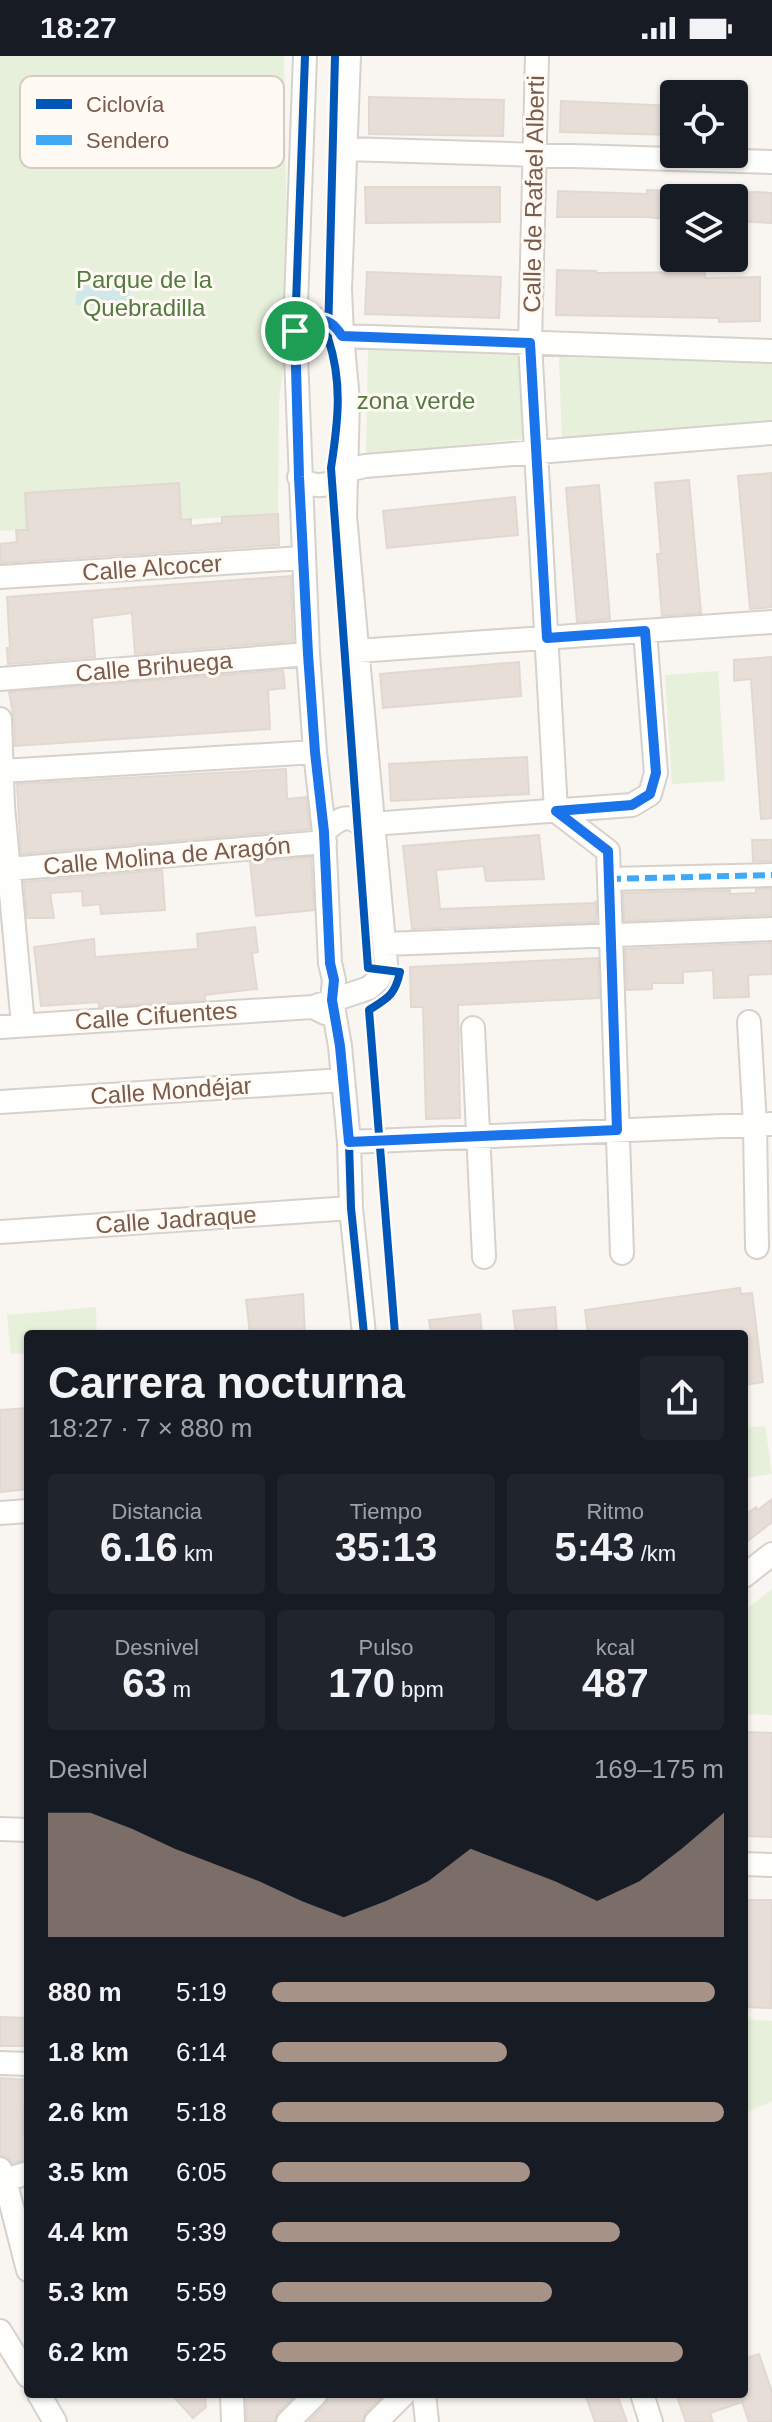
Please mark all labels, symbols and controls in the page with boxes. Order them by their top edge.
text: 18:27 [40,11,117,44]
street label: Calle de Rafael Alberti [518,75,549,313]
legend [20,76,284,168]
map controls [660,80,748,272]
button: locate [660,80,748,168]
text: Ciclovía [86,92,165,117]
text: Sendero [86,128,169,153]
button: layers [660,184,748,272]
park label: Parque de la Quebradilla [76,266,213,321]
pin [261,297,329,365]
icon: arrive [273,309,317,353]
park label: zona verde [357,387,475,414]
street label: Calle Alcocer [81,549,223,586]
street label: Calle Brihuega [74,646,234,687]
street label: Calle Molina de Aragón [42,831,292,880]
street label: Calle Cifuentes [74,996,238,1035]
street label: Calle Mondéjar [90,1071,252,1110]
street label: Calle Jadraque [95,1200,257,1239]
button: share [640,1356,724,1440]
text: Carrera nocturna [48,1358,405,1407]
text: 18:27 · 7 × 880 m [48,1413,253,1443]
text: Distancia [111,1499,202,1524]
text: Tiempo [350,1499,422,1524]
text: Ritmo [587,1499,644,1524]
text: 6.16 [100,1525,178,1569]
text: 35:13 [335,1525,437,1569]
text: 5:43 [555,1525,635,1569]
text: km [178,1541,213,1566]
text: /km [635,1541,676,1566]
text: Desnivel [114,1635,199,1660]
text: Pulso [358,1635,414,1660]
text: kcal [596,1635,635,1660]
text: 63 [122,1661,167,1705]
text: 170 [328,1661,395,1705]
text: 487 [582,1661,649,1705]
text: m [167,1677,191,1702]
text: bpm [395,1677,444,1702]
text: Desnivel [48,1754,148,1784]
text: 169–175 m [594,1754,724,1784]
text: 880 m [48,1977,122,2007]
text: 5:19 [176,1977,227,2007]
text: 1.8 km [48,2037,129,2067]
text: 6:14 [176,2037,227,2067]
text: 2.6 km [48,2097,129,2127]
text: 5:18 [176,2097,227,2127]
text: 3.5 km [48,2157,129,2187]
text: 6:05 [176,2157,227,2187]
text: 4.4 km [48,2217,129,2247]
text: 5:39 [176,2217,227,2247]
text: 5.3 km [48,2277,129,2307]
text: 5:59 [176,2277,227,2307]
text: 6.2 km [48,2337,129,2367]
text: 5:25 [176,2337,227,2367]

